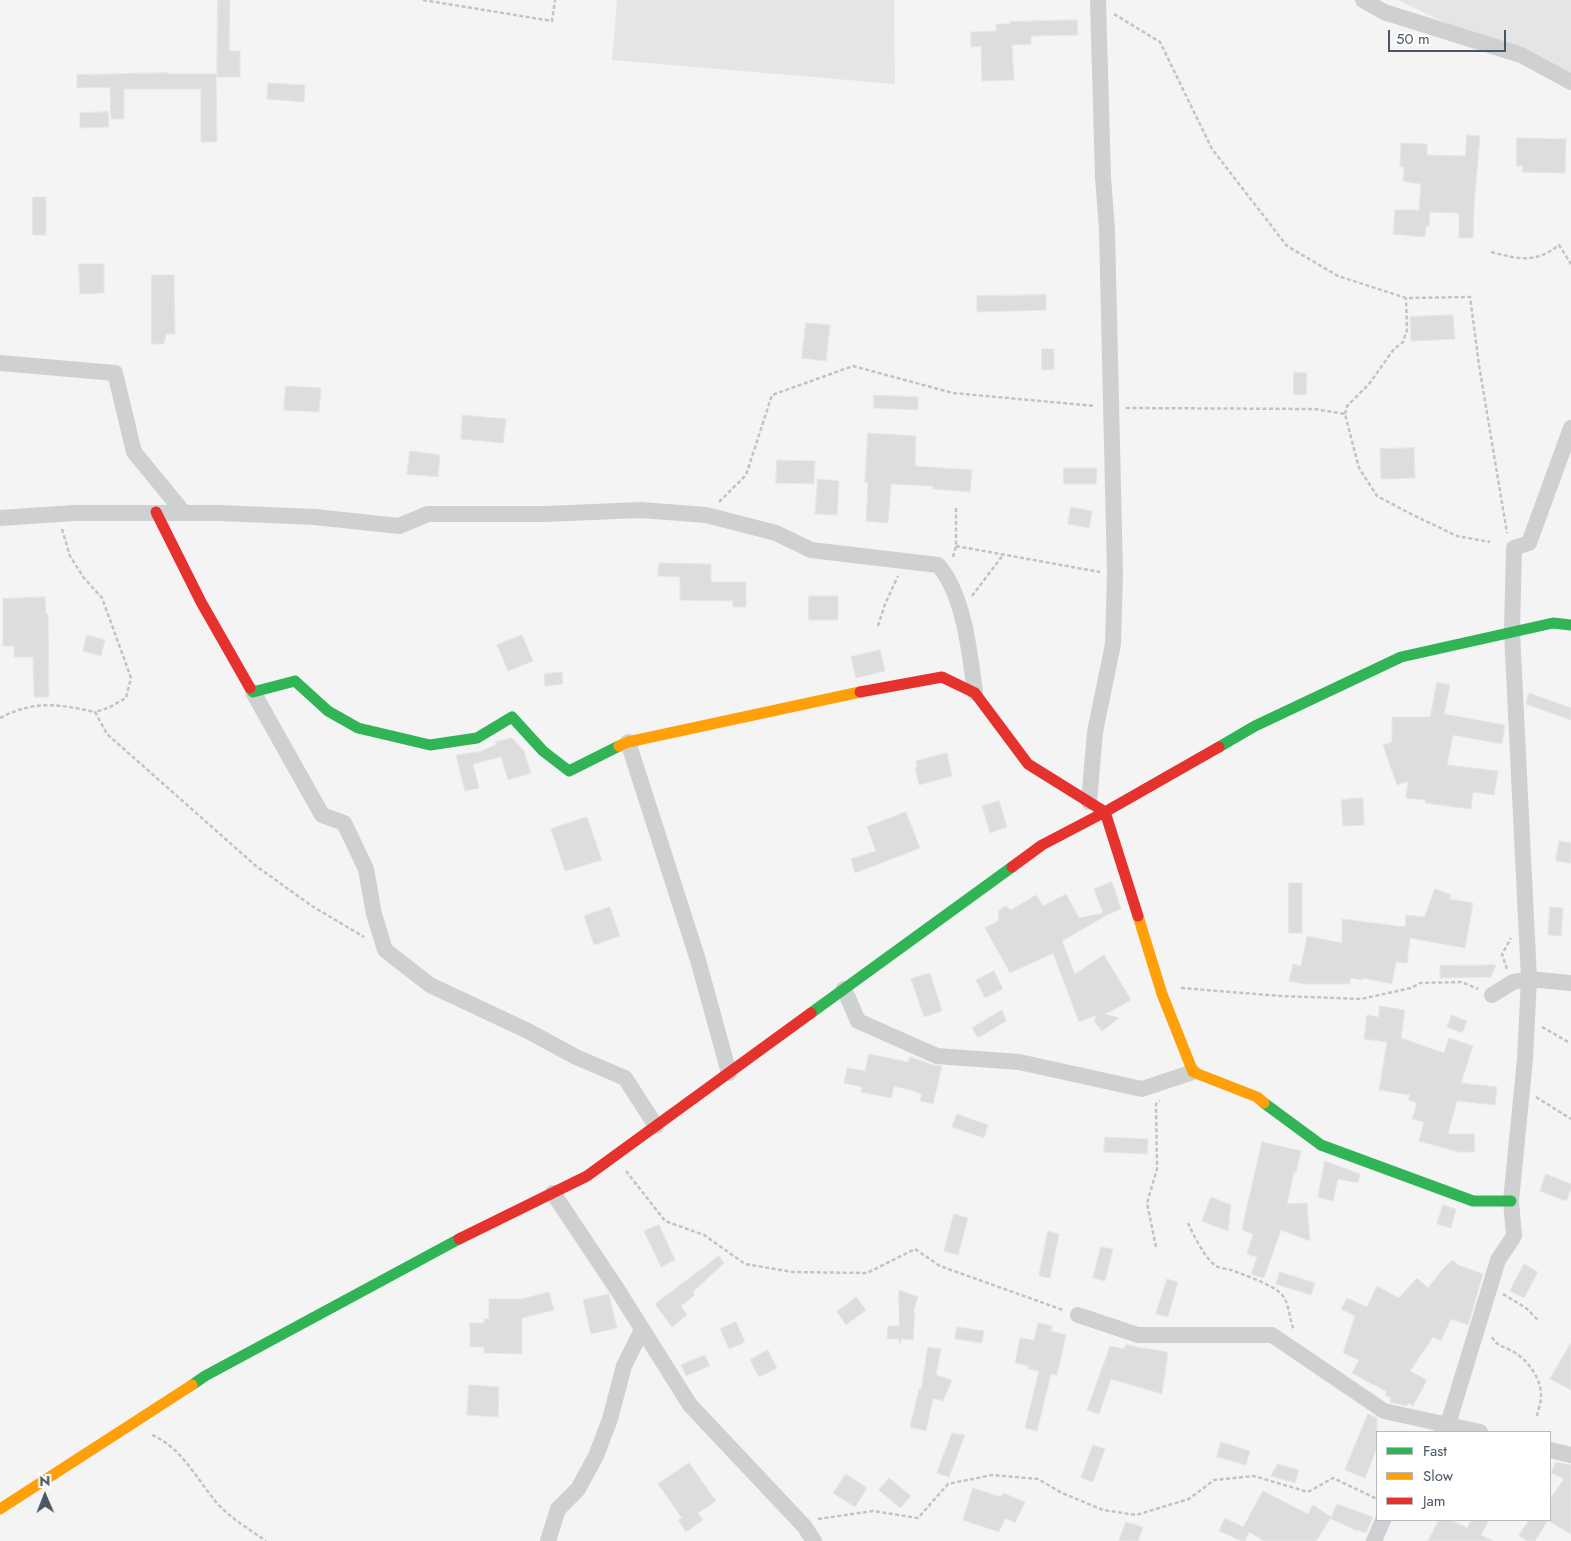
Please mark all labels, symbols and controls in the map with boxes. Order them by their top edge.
scale bar [1391,20,1508,52]
text: 50 m [1396,28,1430,50]
legend [1376,1431,1551,1521]
text: Fast [1423,1440,1447,1462]
text: Slow [1423,1465,1453,1487]
north arrow [20,1471,70,1521]
text: N [39,1471,50,1491]
text: Jam [1423,1490,1446,1512]

